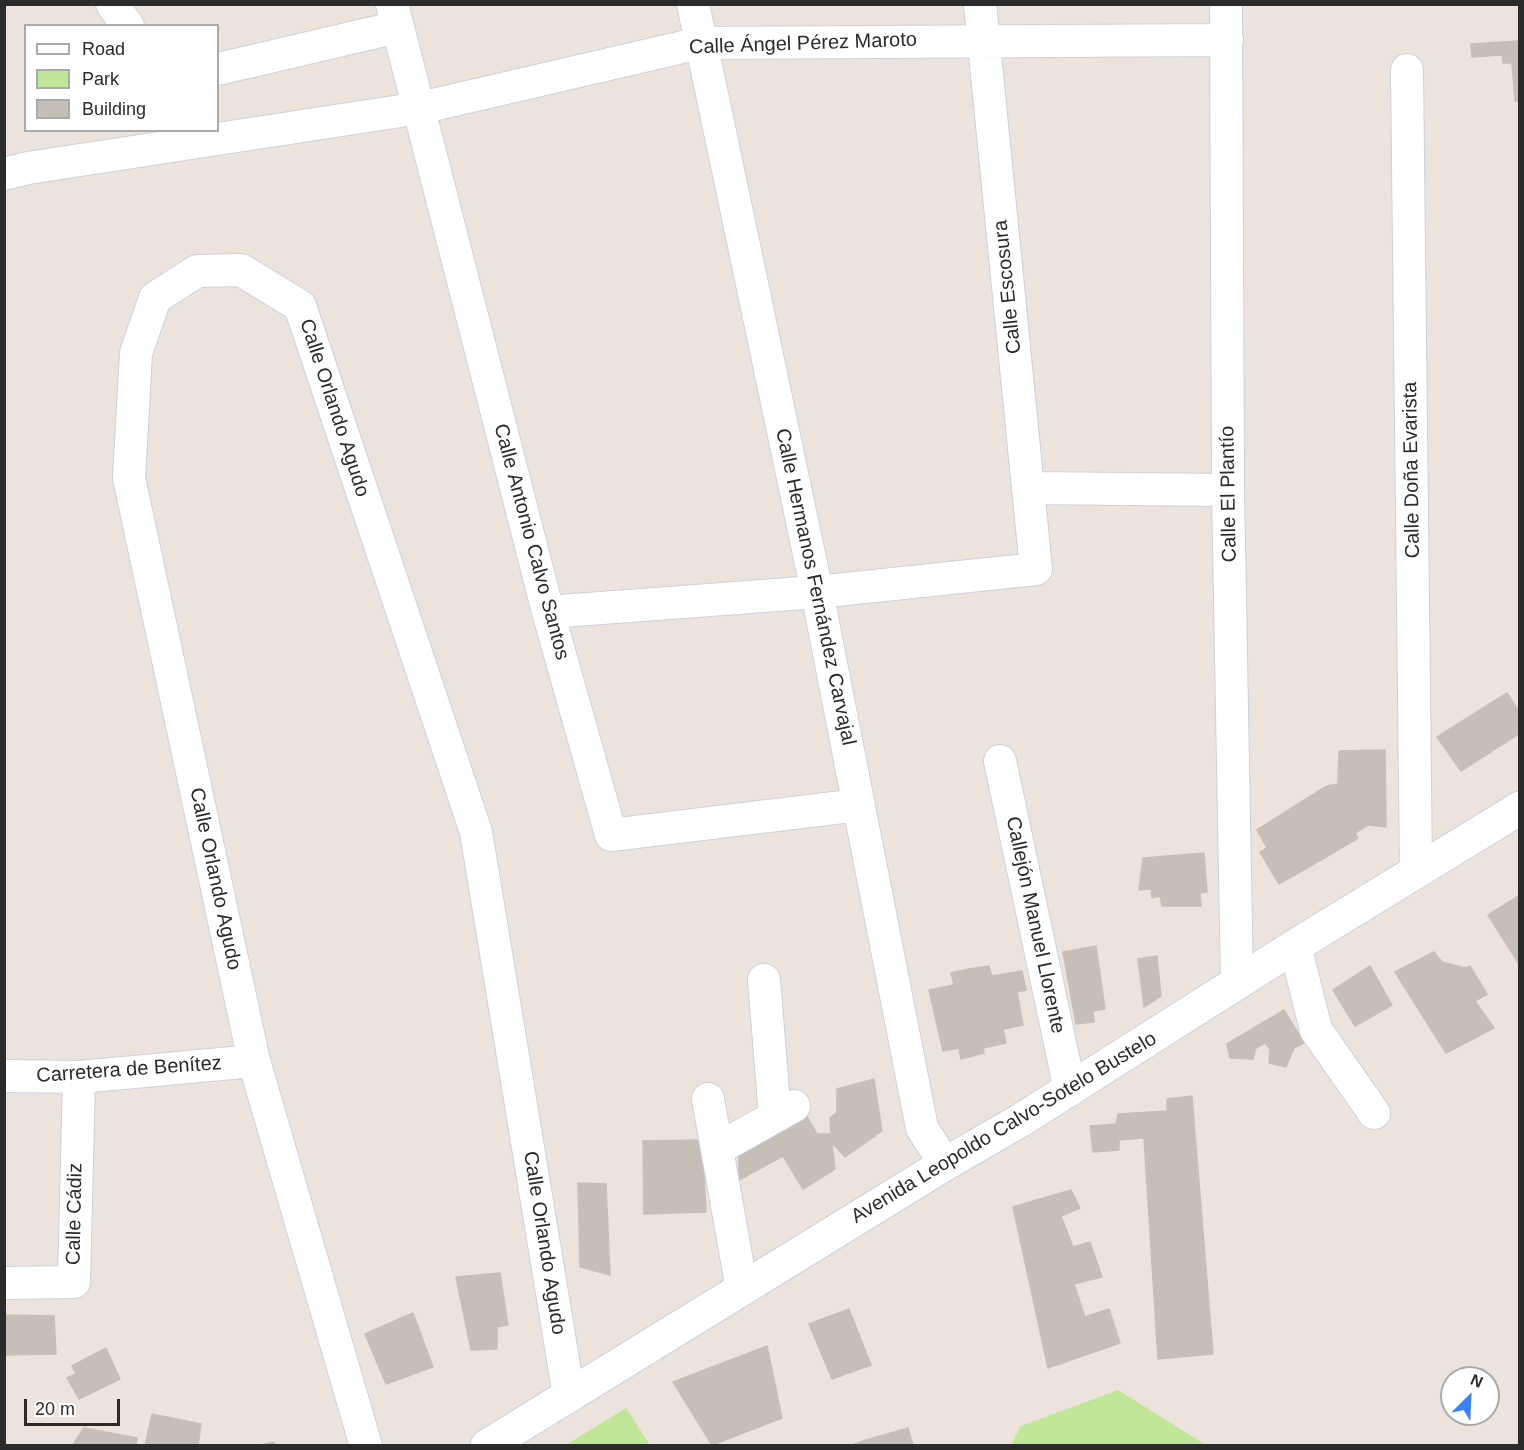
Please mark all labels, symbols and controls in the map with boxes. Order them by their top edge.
legend [24,24,219,132]
street label: Calle Ángel Pérez Maroto [689,28,917,60]
text: Road [82,39,125,59]
text: Park [82,69,119,89]
text: Building [82,99,146,119]
street label: Calle Escosura [989,219,1027,355]
street label: Calle Orlando Agudo [294,316,374,500]
street label: Calle Doña Evarista [1398,381,1426,559]
street label: Calle Antonio Calvo Santos [488,421,574,663]
street label: Calle El Plantío [1216,425,1242,563]
street label: Calle Hermanos Fernández Carvajal [770,426,860,748]
street label: Calle Orlando Agudo [184,786,246,972]
street label: Callejón Manuel Llorente [1000,814,1070,1036]
street label: Avenida Leopoldo Calvo-Sotelo Bustelo [847,1027,1161,1229]
street label: Carretera de Benítez [36,1052,222,1088]
street label: Calle Orlando Agudo [518,1149,570,1337]
street label: Calle Cádiz [62,1163,88,1265]
north arrow [1440,1366,1500,1426]
text: N [1468,1371,1485,1391]
scale bar [27,1387,123,1425]
text: 20 m [35,1399,75,1419]

